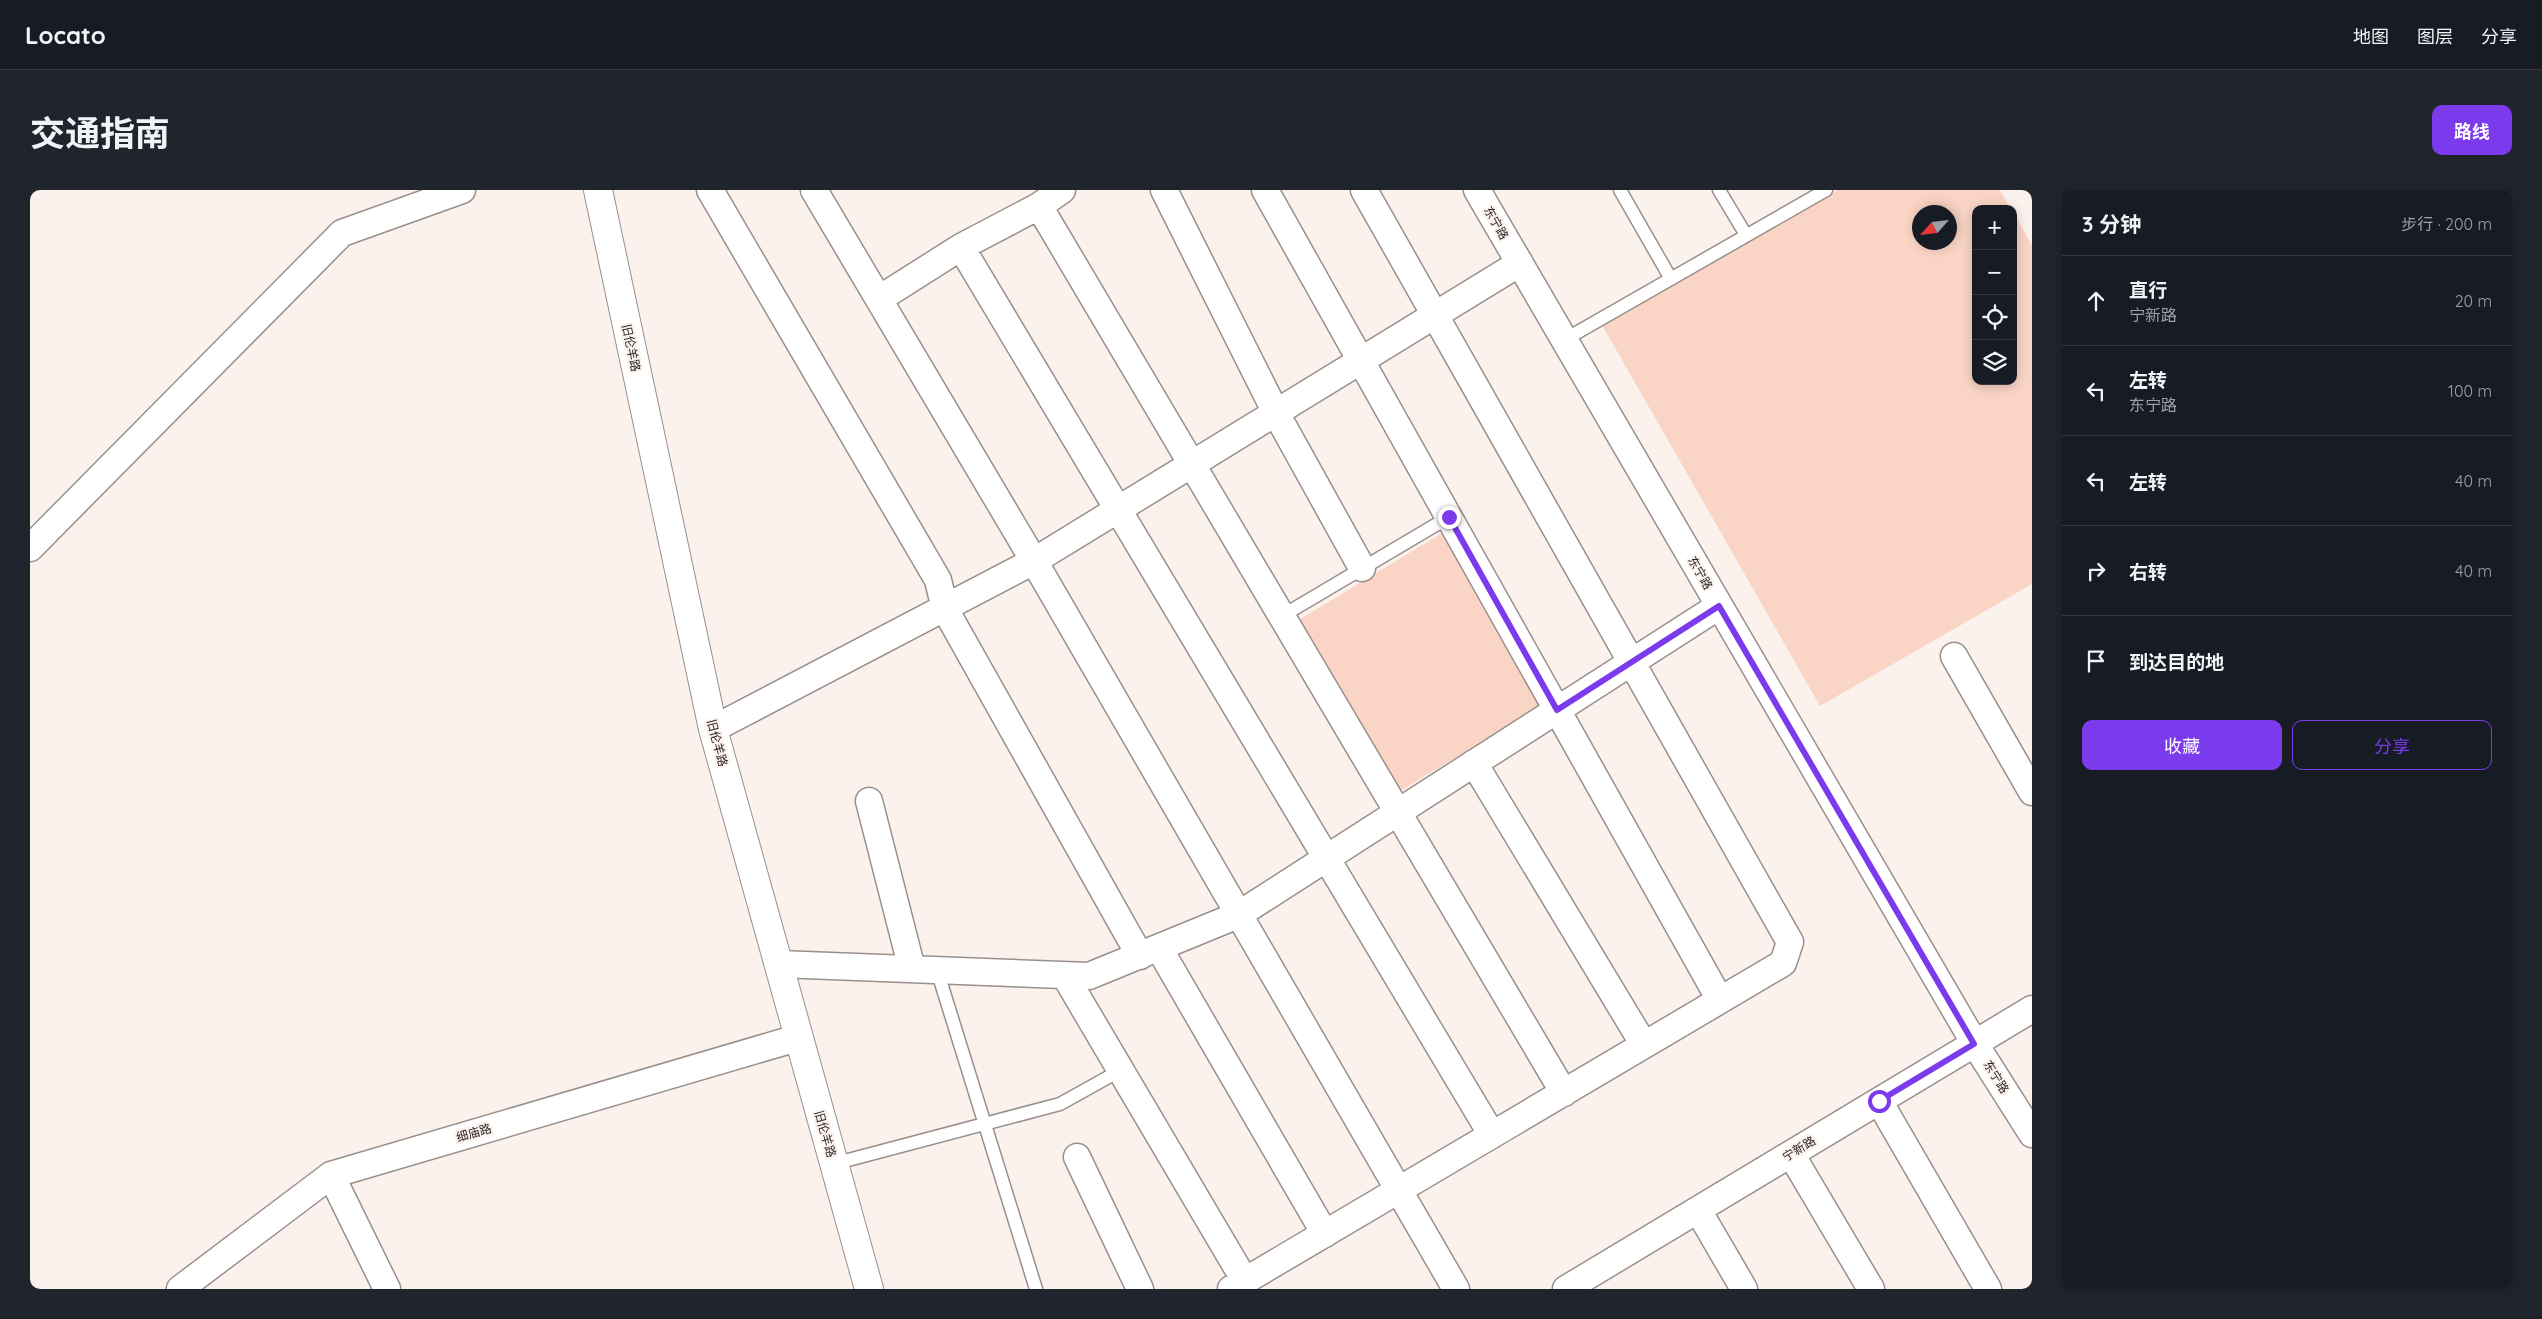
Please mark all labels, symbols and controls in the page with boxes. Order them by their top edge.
text: Locato [25,20,106,50]
text: 地图 [2353,25,2389,48]
text: 图层 [2417,25,2453,48]
text: 分享 [2481,25,2517,48]
button: 路线 [2432,105,2512,155]
text: 交通指南 [30,111,170,155]
street label: 东宁路 [1481,203,1512,242]
north arrow [1912,205,1957,250]
map controls [1972,205,2017,385]
button: + [1972,205,2017,250]
text: 3 分钟 [2082,211,2141,237]
text: 步行 · 200 m [2401,214,2492,234]
button: − [1972,250,2017,295]
text: 直行 [2129,278,2167,302]
icon: ahead [2082,287,2110,315]
text: 20 m [2455,291,2492,311]
button: locate [1972,295,2017,340]
text: 宁新路 [2129,305,2177,325]
street label: 旧伦羊路 [619,323,644,373]
button: layers [1972,340,2017,385]
text: 左转 [2129,368,2167,392]
icon: left [2082,377,2110,405]
text: 100 m [2448,381,2492,401]
text: 东宁路 [2129,395,2177,415]
icon: left [2082,467,2110,495]
text: 左转 [2129,470,2167,494]
text: 40 m [2455,471,2492,491]
route end [1438,506,1461,529]
street label: 东宁路 [1685,553,1716,592]
icon: right [2082,557,2110,585]
text: 右转 [2129,560,2167,584]
text: 40 m [2455,561,2492,581]
icon: arrive [2082,647,2110,675]
text: 到达目的地 [2129,650,2224,674]
street label: 旧伦羊路 [704,718,731,768]
button: 收藏 [2082,720,2282,770]
button: 分享 [2292,720,2492,770]
street label: 东宁路 [1981,1057,2012,1096]
route start [1868,1090,1891,1113]
street label: 旧伦羊路 [812,1109,839,1159]
street label: 细庙路 [454,1120,493,1145]
street label: 宁新路 [1779,1133,1818,1164]

